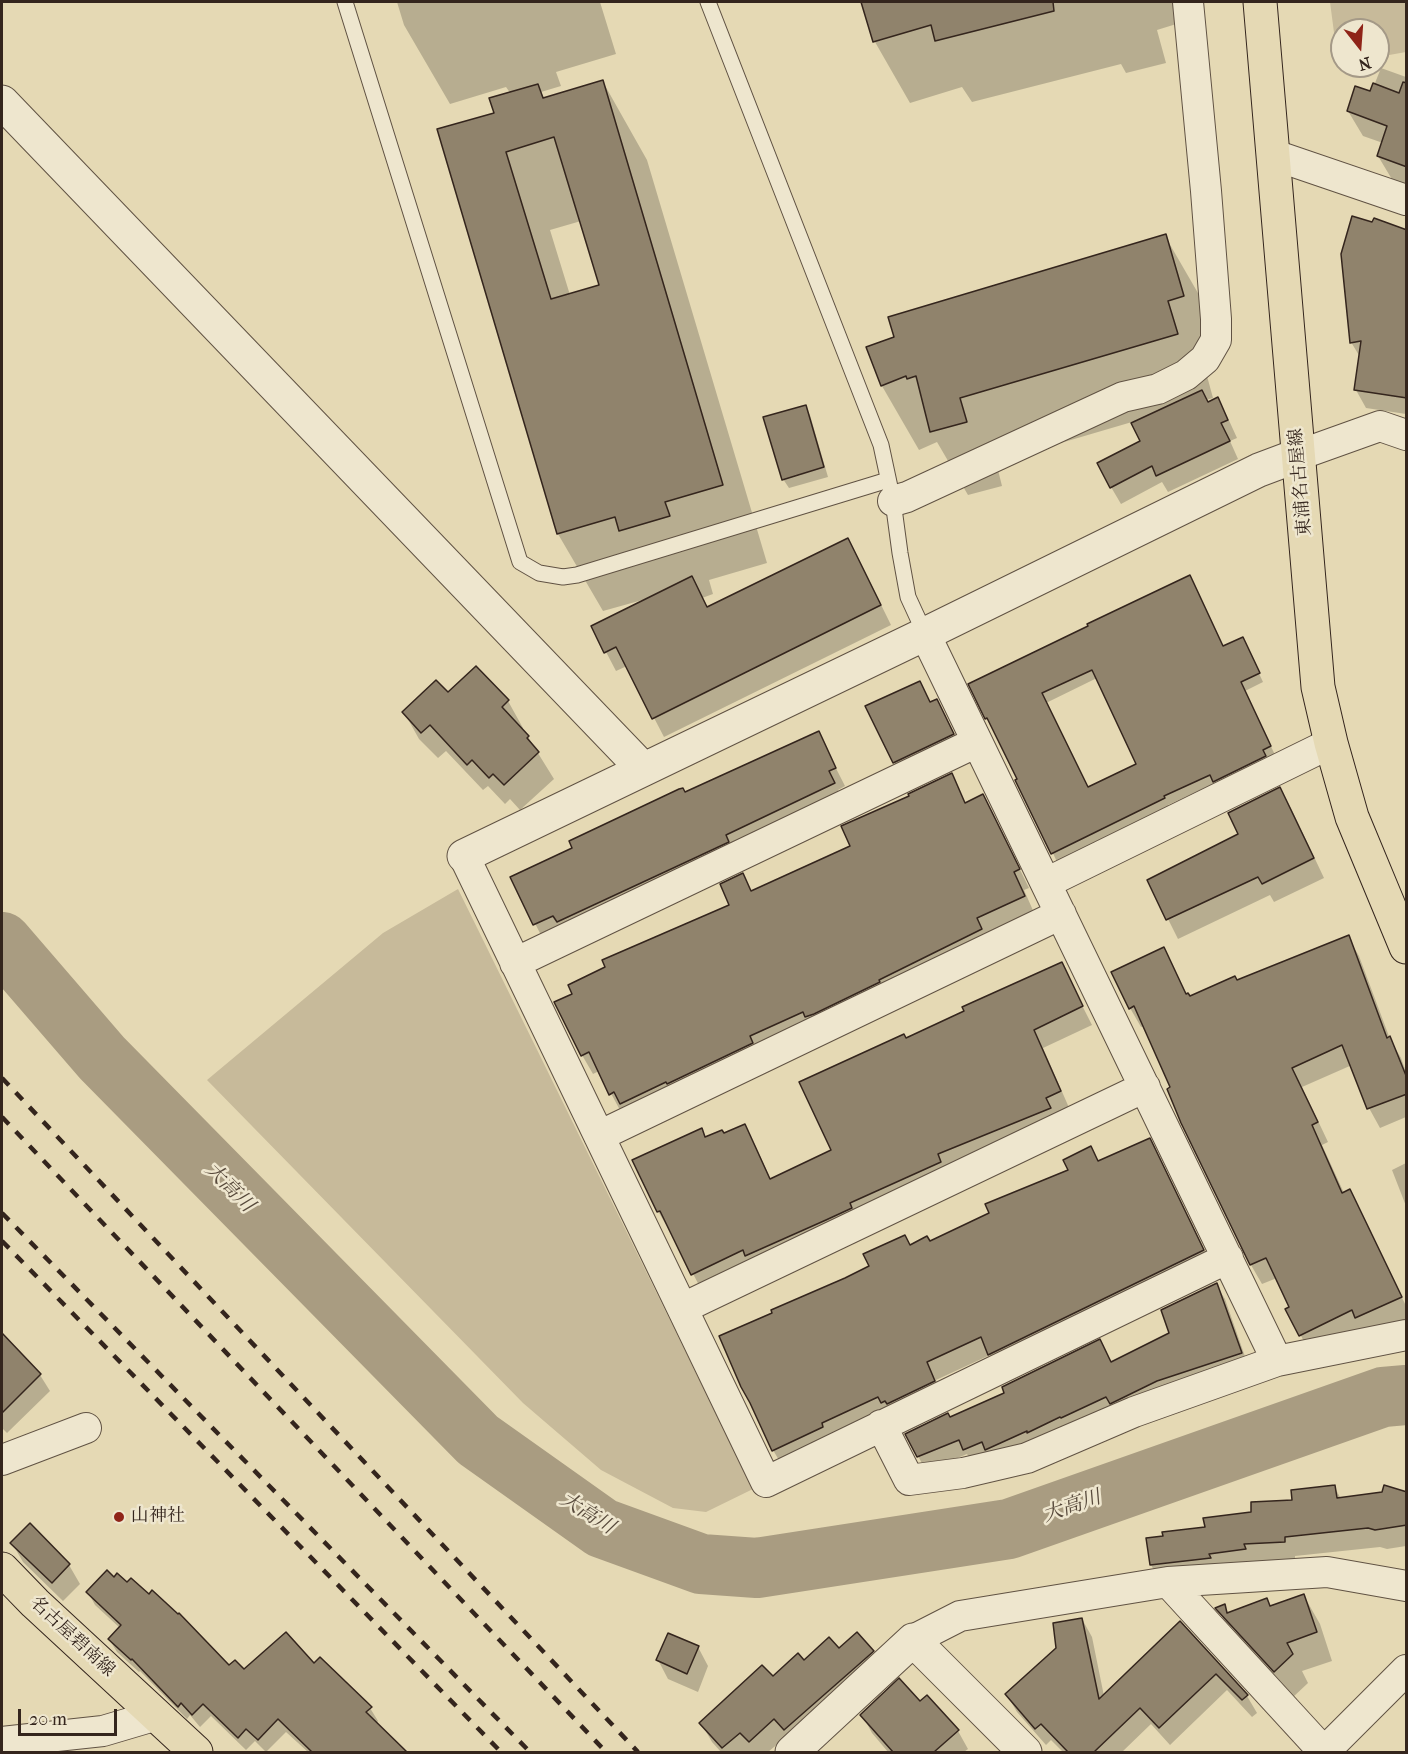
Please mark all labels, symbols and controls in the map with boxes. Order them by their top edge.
north arrow [1330,18,1390,78]
text: N [1356,53,1373,75]
street label: 東浦名古屋線 [1286,427,1316,537]
water label: 大高川 [199,1158,259,1218]
water label: 大高川 [1040,1486,1104,1528]
water label: 大高川 [555,1488,619,1540]
place label: 山神社 [131,1506,185,1528]
marker: 山神社 [112,1510,126,1524]
street label: 名古屋碧南線 [25,1592,119,1682]
scale bar [21,1697,120,1735]
text: 20 m [29,1709,67,1730]

